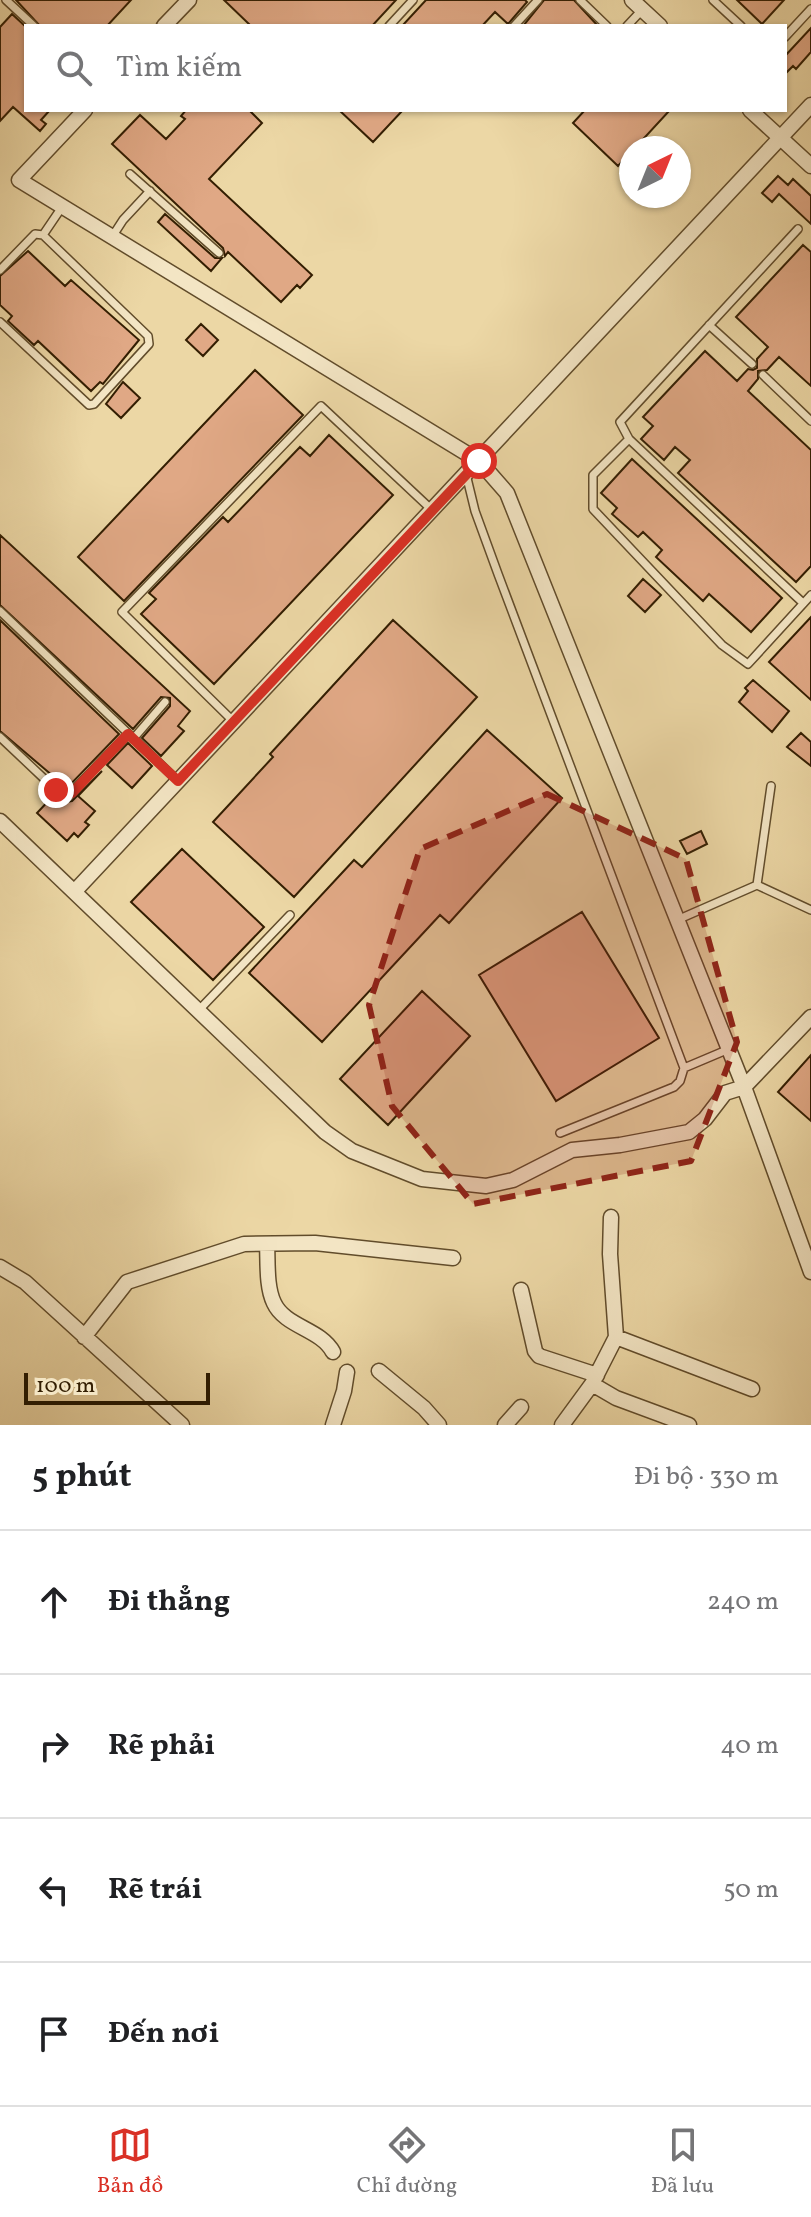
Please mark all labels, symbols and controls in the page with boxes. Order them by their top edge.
search box [24,24,787,112]
icon: search [52,46,96,90]
text: Tìm kiếm [116,47,242,89]
north arrow [619,136,691,208]
route start [461,443,497,479]
route end [38,772,74,808]
scale bar [24,1369,210,1405]
text: 100 m [36,1371,95,1402]
text: 5 phút [32,1454,132,1501]
text: Đi bộ · 330 m [634,1459,779,1495]
icon: ahead [32,1580,76,1624]
text: Đi thẳng [108,1581,230,1623]
text: 240 m [707,1584,779,1620]
icon: right [32,1724,76,1768]
text: Rẽ phải [108,1725,215,1767]
text: 40 m [720,1728,779,1764]
icon: left [32,1868,76,1912]
text: Rẽ trái [108,1869,202,1911]
text: 50 m [723,1872,779,1908]
icon: arrive [32,2012,76,2056]
text: Đến nơi [108,2013,219,2055]
tab: Bản đồ [97,2123,163,2202]
tab: Chỉ đường [357,2123,457,2202]
tab: Đã lưu [651,2123,714,2202]

